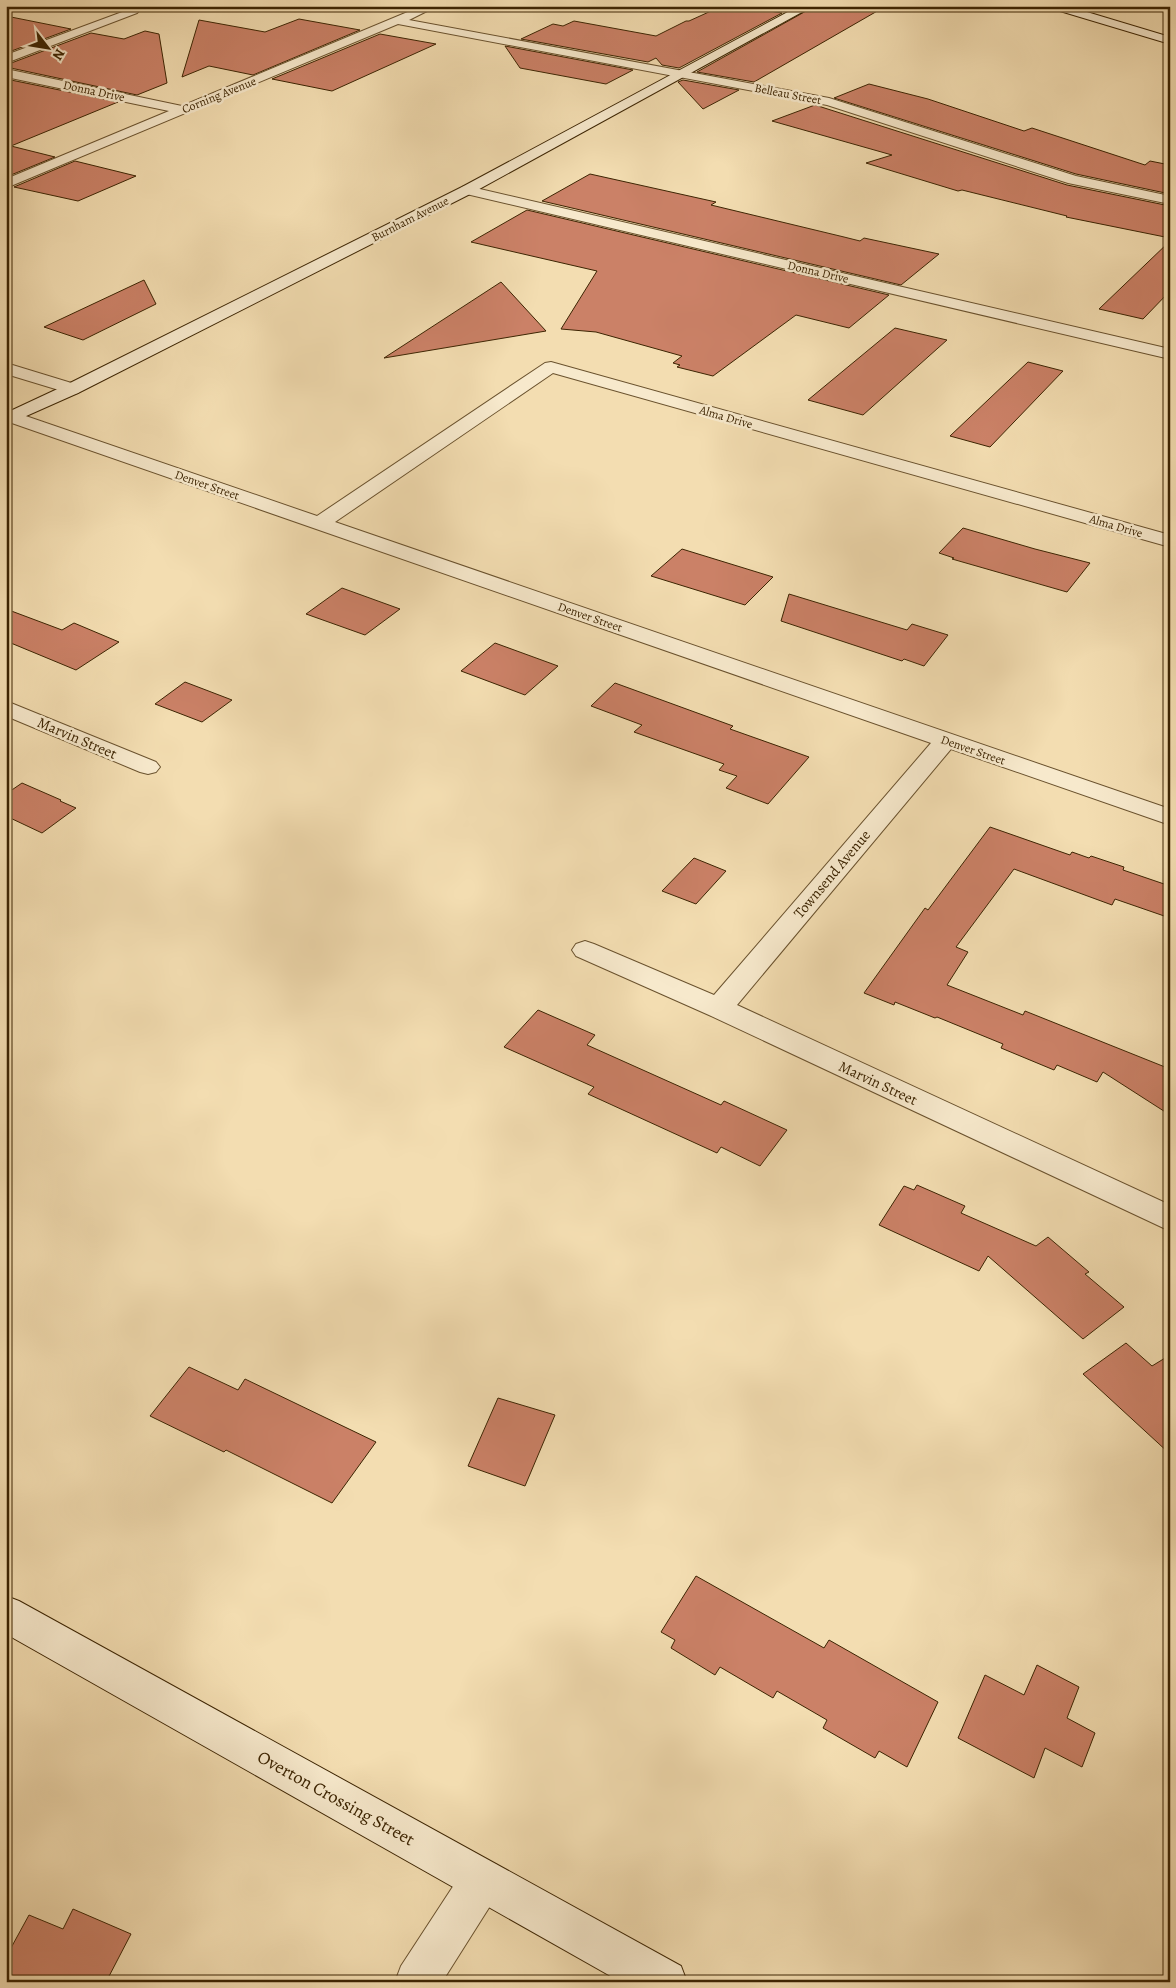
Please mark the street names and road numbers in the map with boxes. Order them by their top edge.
street label: Corning Avenue [180,73,258,117]
street label: Donna Drive [62,77,126,105]
street label: Belleau Street [753,80,823,108]
street label: Burnham Avenue [369,193,451,245]
street label: Donna Drive [786,257,850,287]
street label: Alma Drive [697,402,754,432]
street label: Denver Street [173,467,241,504]
street label: Alma Drive [1087,511,1144,541]
street label: Denver Street [556,599,624,636]
street label: Marvin Street [34,712,120,764]
street label: Denver Street [939,732,1007,769]
street label: Townsend Avenue [789,825,875,923]
street label: Marvin Street [835,1056,921,1110]
street label: Overton Crossing Street [253,1745,419,1851]

